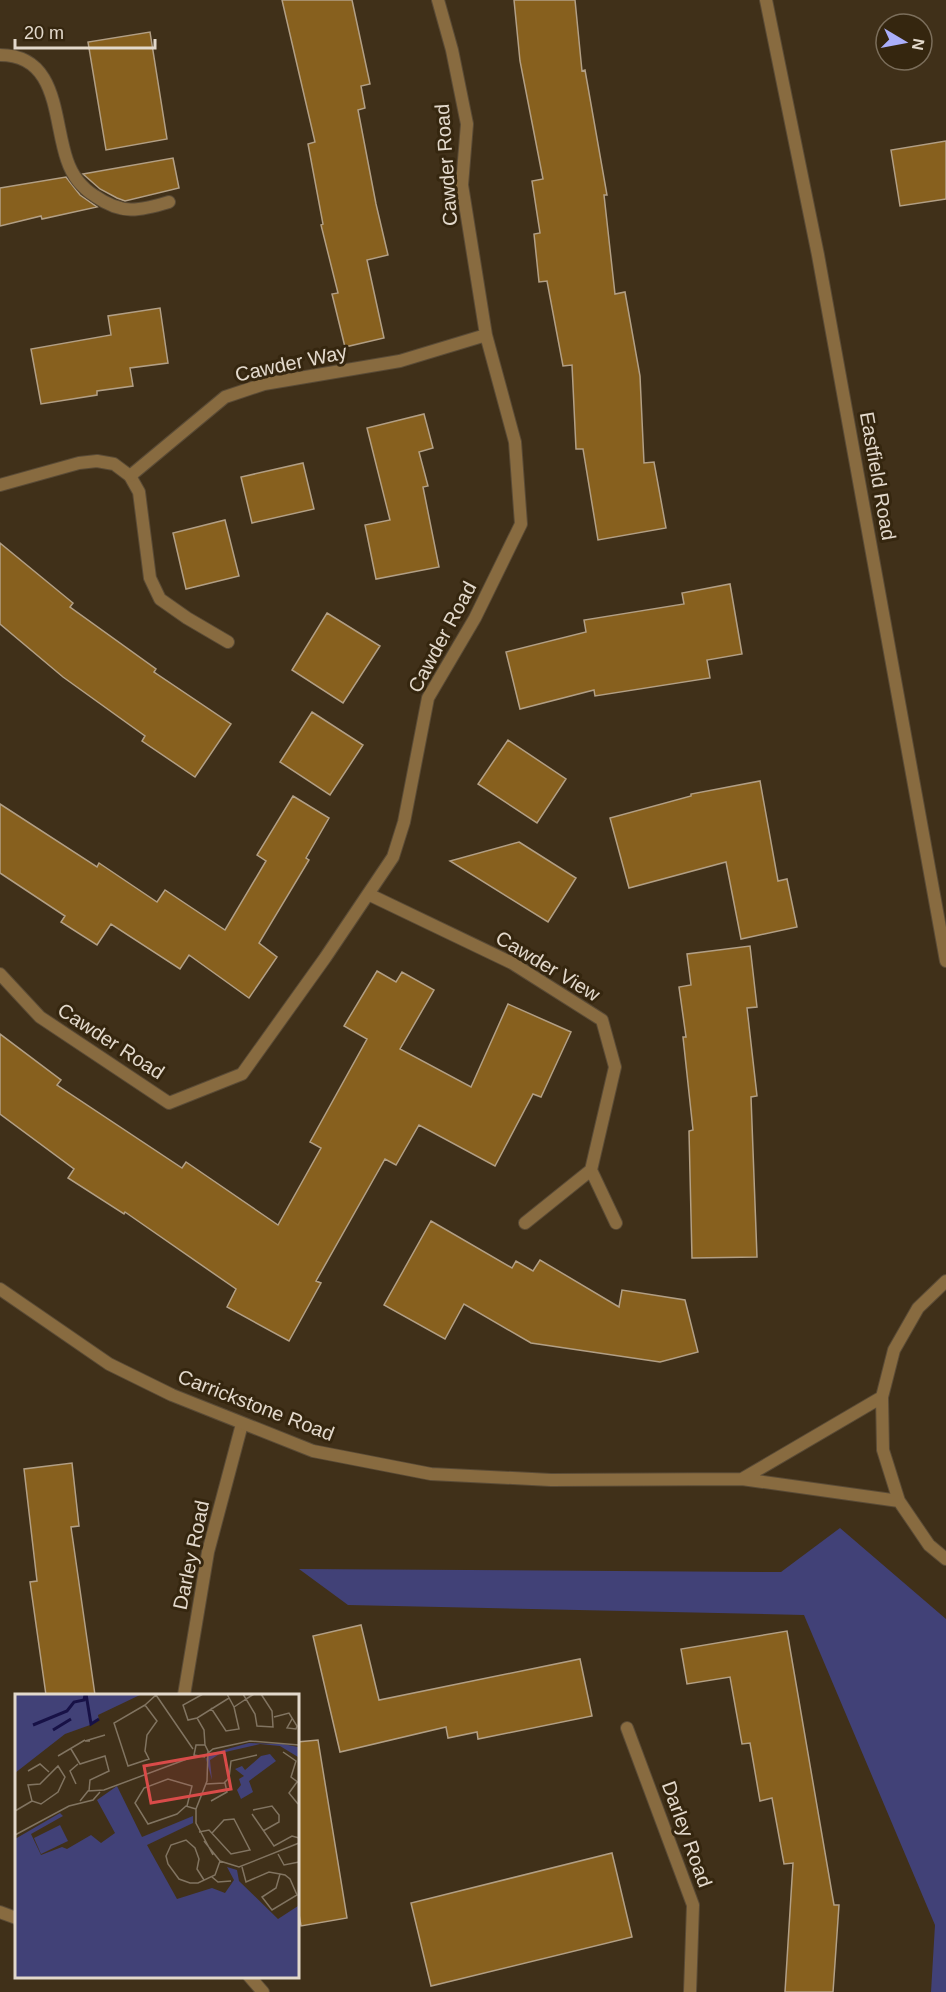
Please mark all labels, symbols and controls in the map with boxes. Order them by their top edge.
scale bar [15,12,154,50]
north arrow [874,12,934,72]
text: 20 m [24,23,64,43]
text: N [909,37,928,52]
street label: Cawder Road [431,103,461,227]
street label: Cawder Way [233,340,349,386]
street label: Eastfield Road [856,410,900,542]
street label: Cawder Road [404,578,480,696]
street label: Cawder View [492,926,604,1006]
street label: Cawder Road [54,998,168,1084]
street label: Carrickstone Road [175,1365,337,1445]
street label: Darley Road [169,1498,213,1612]
inset map [15,1694,298,1977]
street label: Darley Road [658,1778,716,1890]

